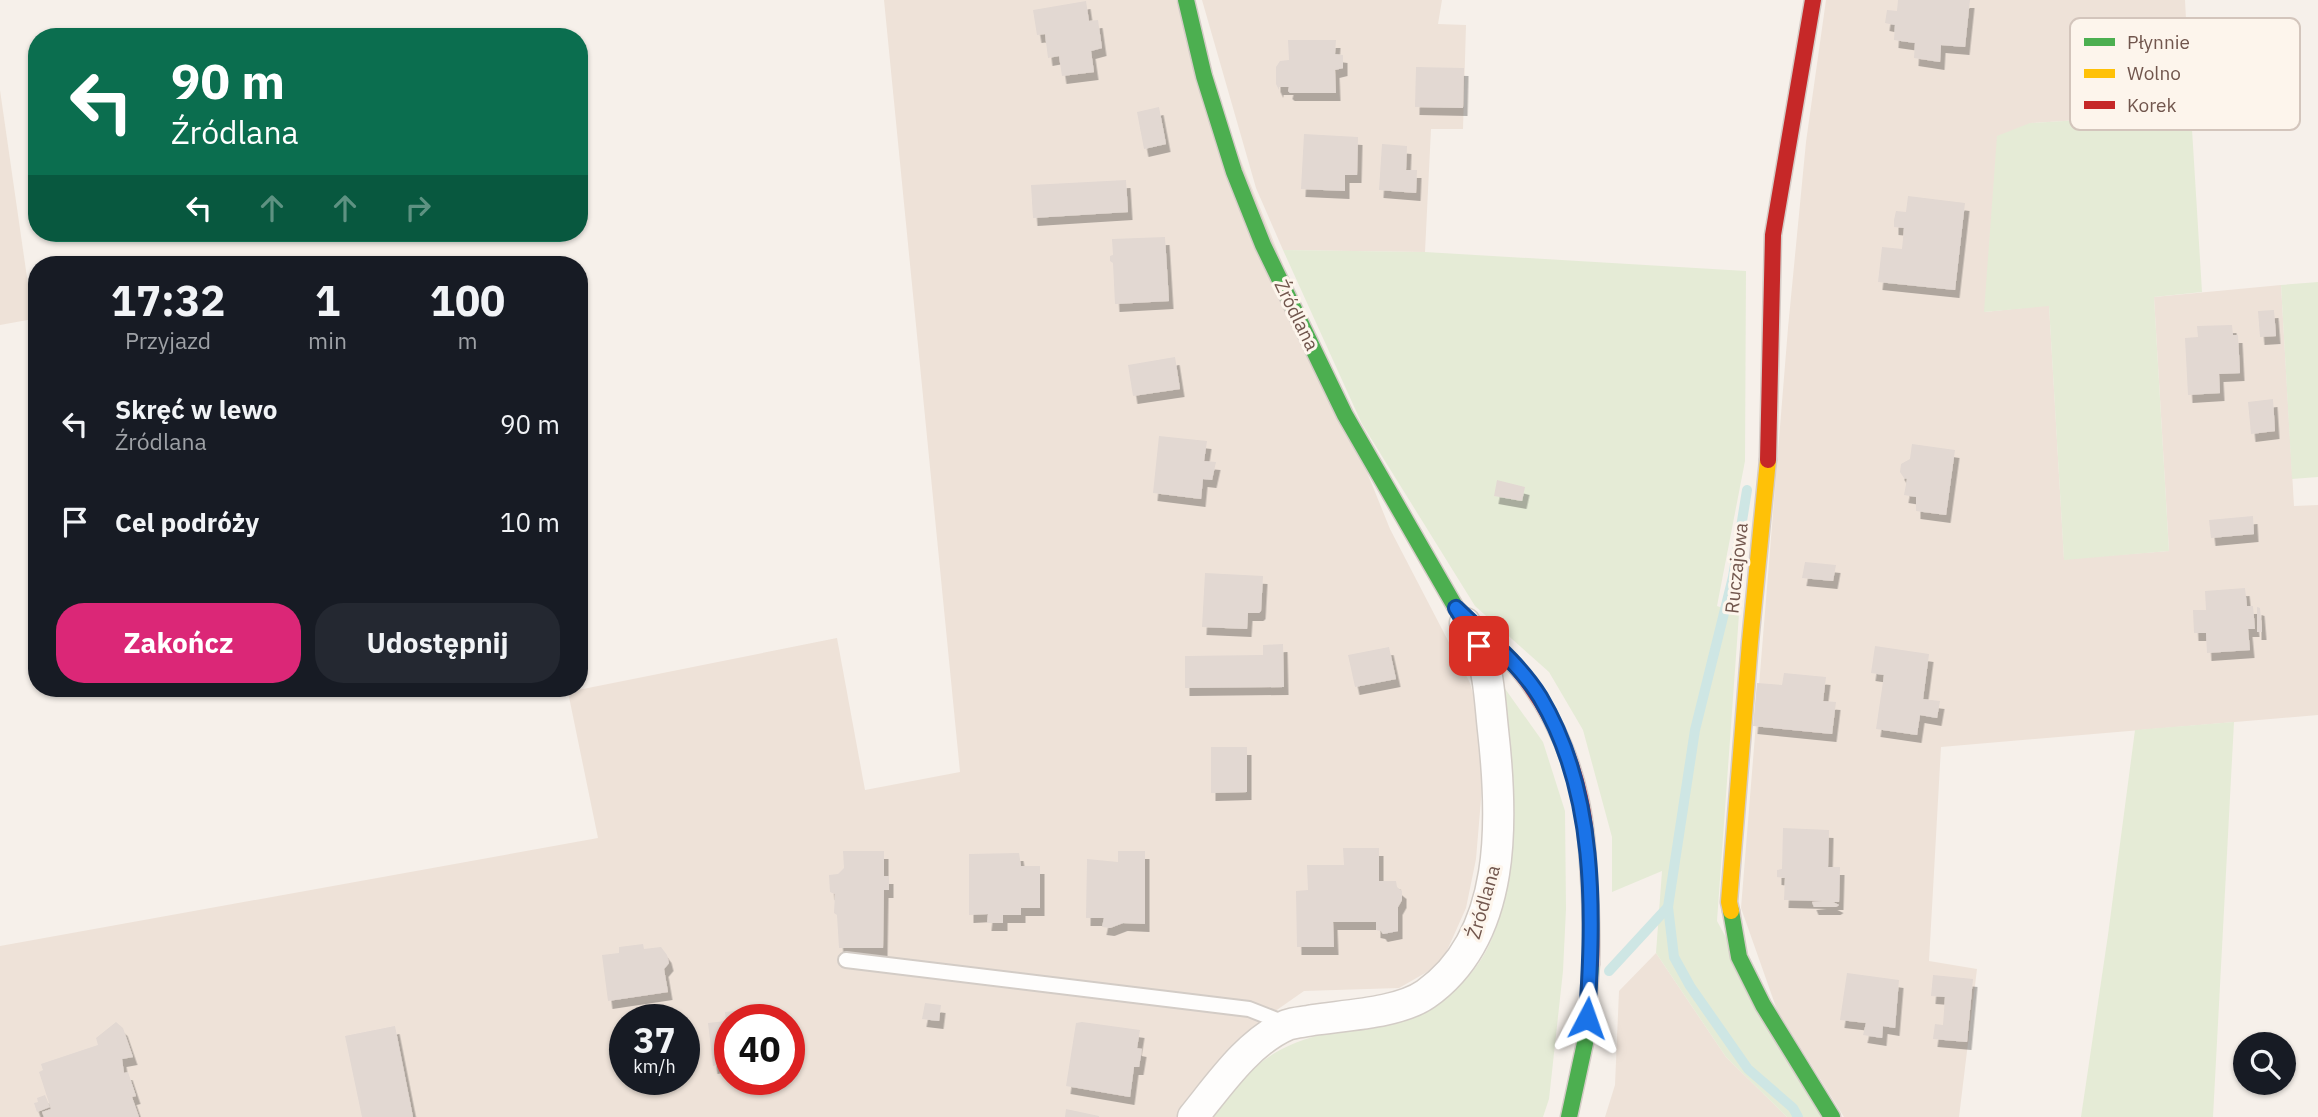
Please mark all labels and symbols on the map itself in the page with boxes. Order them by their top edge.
legend [2070,18,2300,130]
text: Płynnie [2127,30,2190,54]
text: Wolno [2127,61,2181,85]
text: Korek [2127,93,2177,117]
street label: Źródlana [1270,276,1324,354]
street label: Ruczajowa [1719,521,1753,615]
pin [1449,616,1509,676]
street label: Źródlana [1461,862,1505,942]
position arrow [1550,981,1624,1055]
speed limit sign: 40 [714,1004,805,1095]

